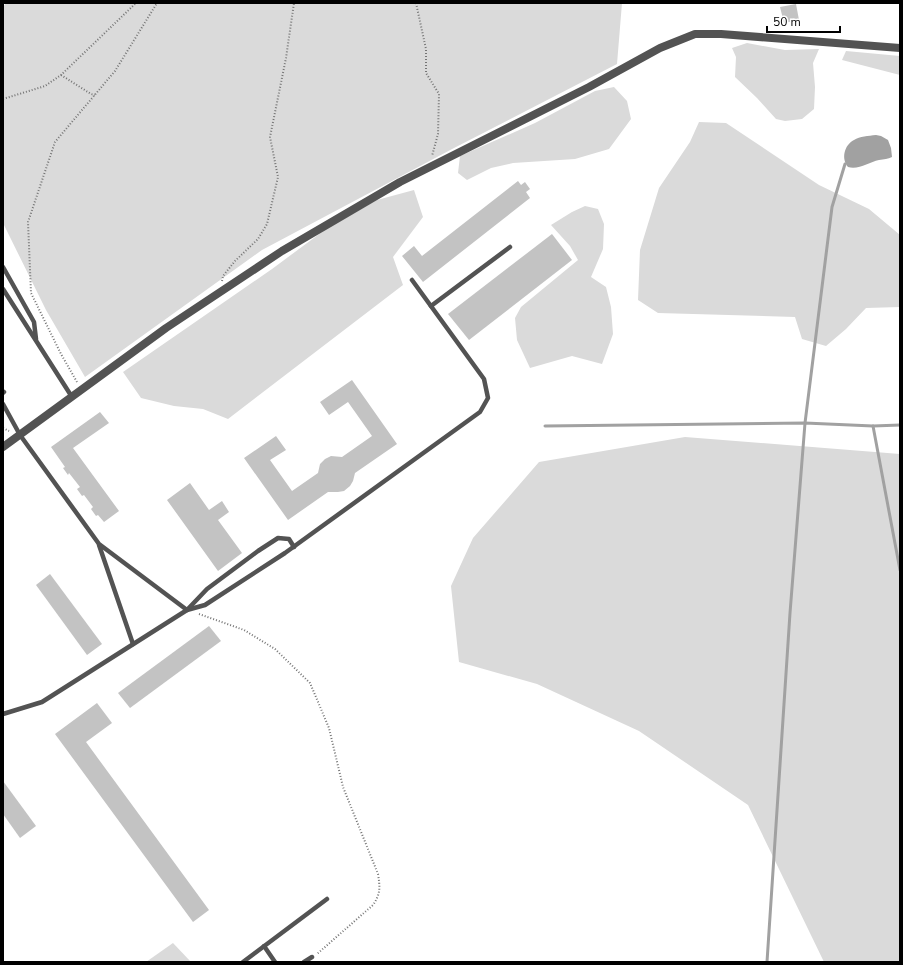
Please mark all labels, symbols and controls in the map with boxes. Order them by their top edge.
scale bar [767,8,840,34]
text: 50 m [773,14,801,30]

